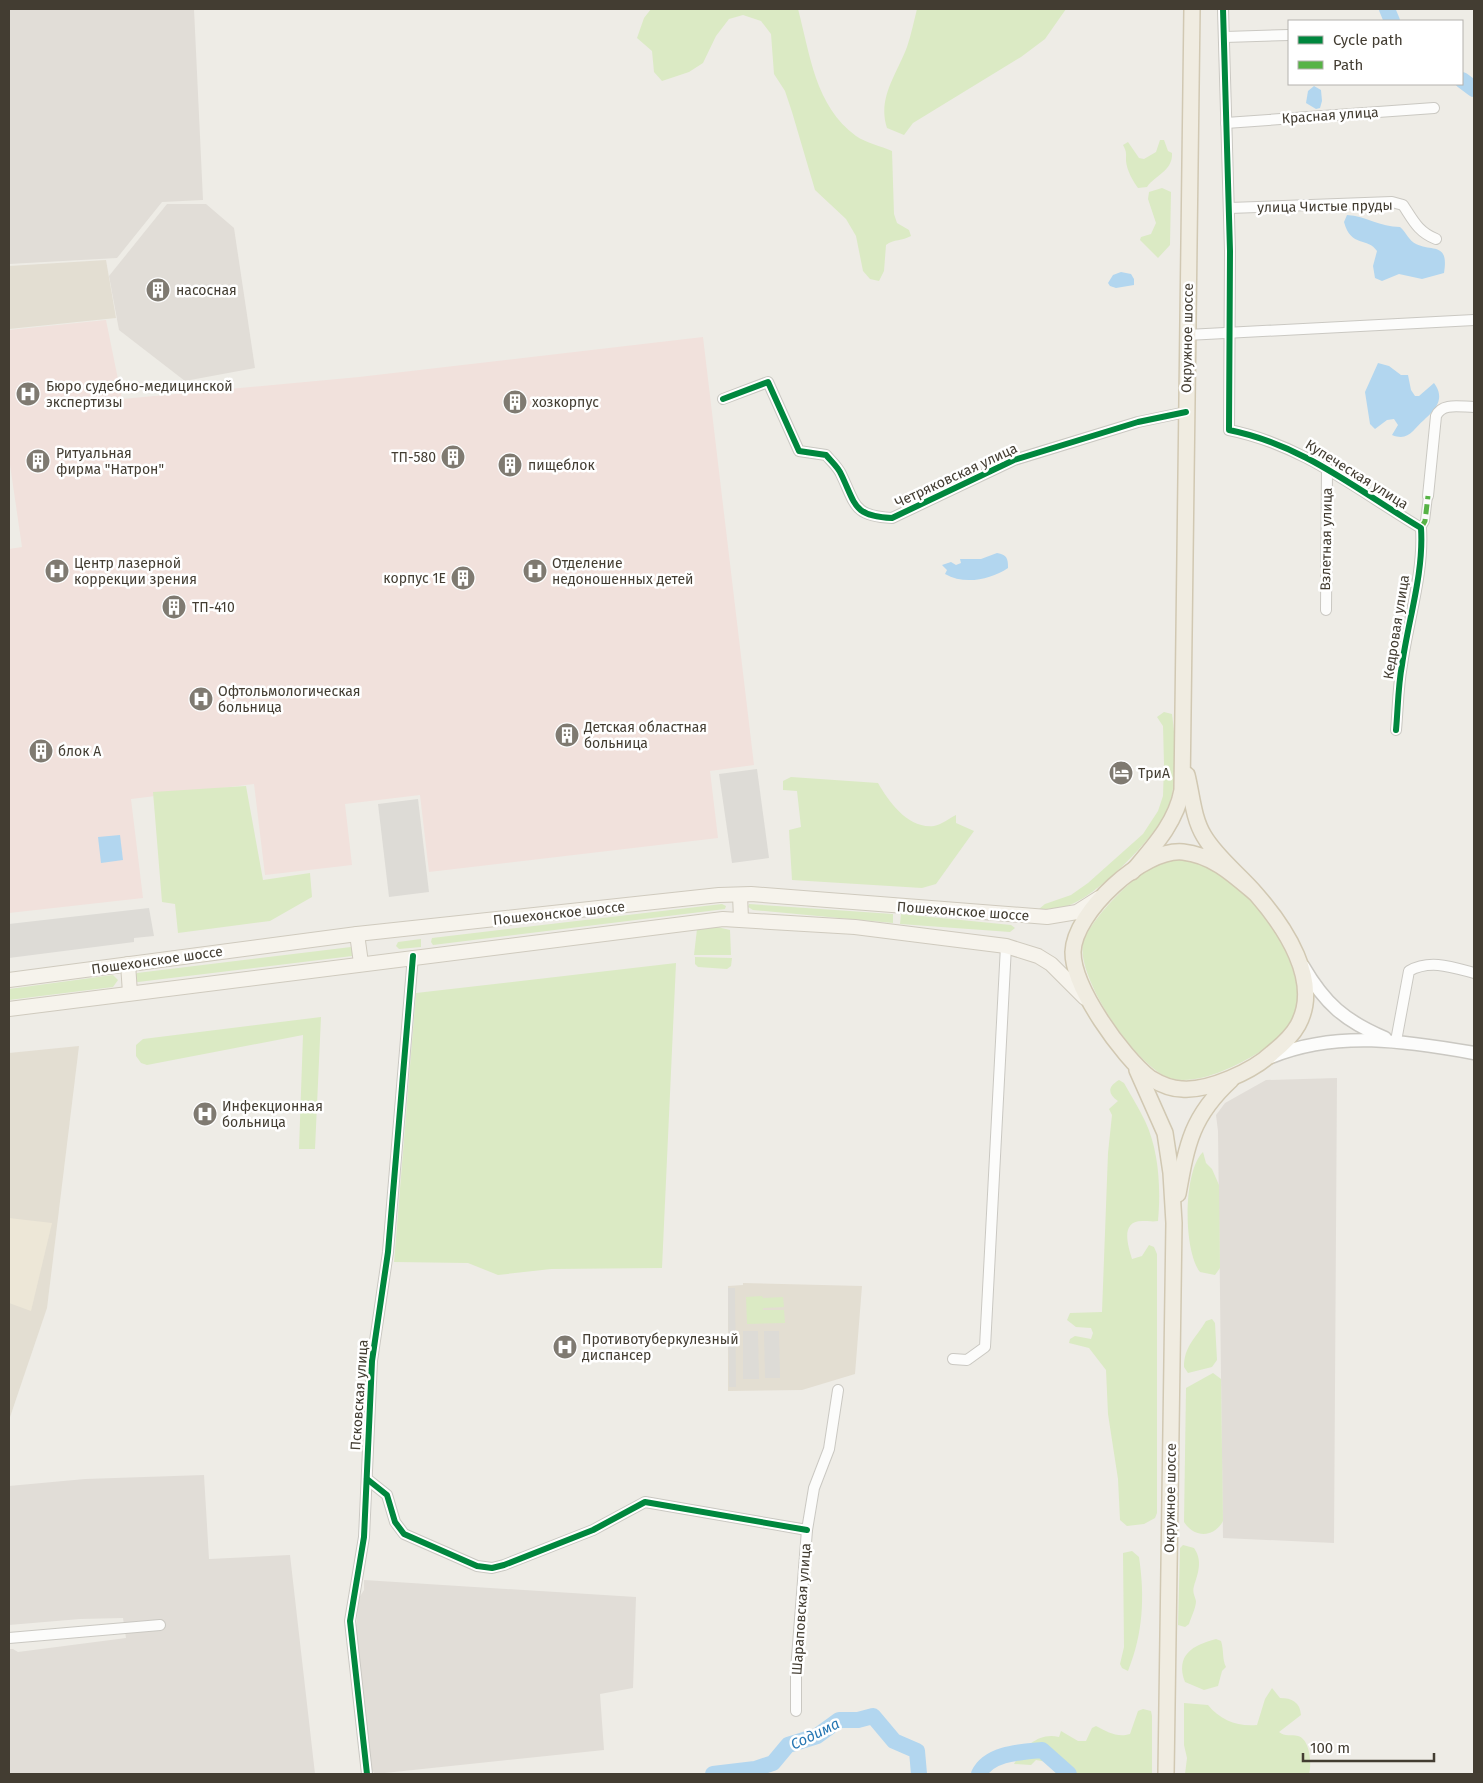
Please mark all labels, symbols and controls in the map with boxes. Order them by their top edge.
legend [1288,20,1463,85]
text: Cycle path [1333,31,1403,49]
text: Path [1333,56,1363,74]
street label: Красная улица [1281,104,1379,127]
street label: улица Чистые пруды [1257,197,1393,216]
building icon: насосная [145,277,171,303]
place label: насосная [176,282,237,299]
street label: Окружное шоссе [1178,283,1197,393]
place label: Бюро судебно-медицинской экспертизы [46,378,233,411]
hospital icon: Бюро судебно-медицинской экспертизы [15,381,41,407]
building icon: хозкорпус [502,389,528,415]
place label: хозкорпус [532,394,599,411]
street label: Купеческая улица [1302,436,1411,513]
street label: Четряковская улица [892,440,1020,511]
building icon: ТП-580 [440,444,466,470]
place label: Ритуальная фирма "Натрон" [56,445,164,478]
building icon: Ритуальная фирма "Натрон" [25,448,51,474]
place label: ТП-580 [391,449,436,466]
building icon: пищеблок [497,452,523,478]
place label: пищеблок [528,457,595,474]
street label: Взлетная улица [1317,487,1336,591]
place label: Центр лазерной коррекции зрения [74,555,197,588]
place label: Отделение недоношенных детей [552,555,693,588]
hospital icon: Центр лазерной коррекции зрения [44,558,70,584]
hospital icon: Отделение недоношенных детей [522,558,548,584]
building icon: корпус 1Е [450,565,476,591]
place label: корпус 1Е [383,570,446,587]
street label: Кедровая улица [1380,574,1413,681]
building icon: ТП-410 [161,594,187,620]
place label: ТП-410 [192,599,235,616]
place label: Офтольмологическая больница [218,683,361,716]
hospital icon: Офтольмологическая больница [188,686,214,712]
place label: Детская областная больница [583,719,707,752]
building icon: Детская областная больница [554,722,580,748]
building icon: блок А [28,738,54,764]
place label: блок А [58,743,101,760]
hotel icon: ТриА [1108,760,1134,786]
place label: ТриА [1138,765,1170,782]
street label: Пошехонское шоссе [492,898,626,929]
street label: Пошехонское шоссе [896,898,1030,925]
street label: Пошехонское шоссе [90,943,224,978]
place label: Инфекционная больница [222,1098,323,1131]
hospital icon: Инфекционная больница [192,1101,218,1127]
place label: Противотуберкулезный диспансер [582,1331,739,1364]
hospital icon: Противотуберкулезный диспансер [552,1334,578,1360]
street label: Псковская улица [347,1339,372,1451]
street label: Окружное шоссе [1161,1443,1180,1553]
street label: Шараповская улица [788,1542,815,1676]
water label: Содима [788,1714,842,1754]
scale bar [1303,1730,1434,1762]
text: 100 m [1310,1739,1350,1757]

